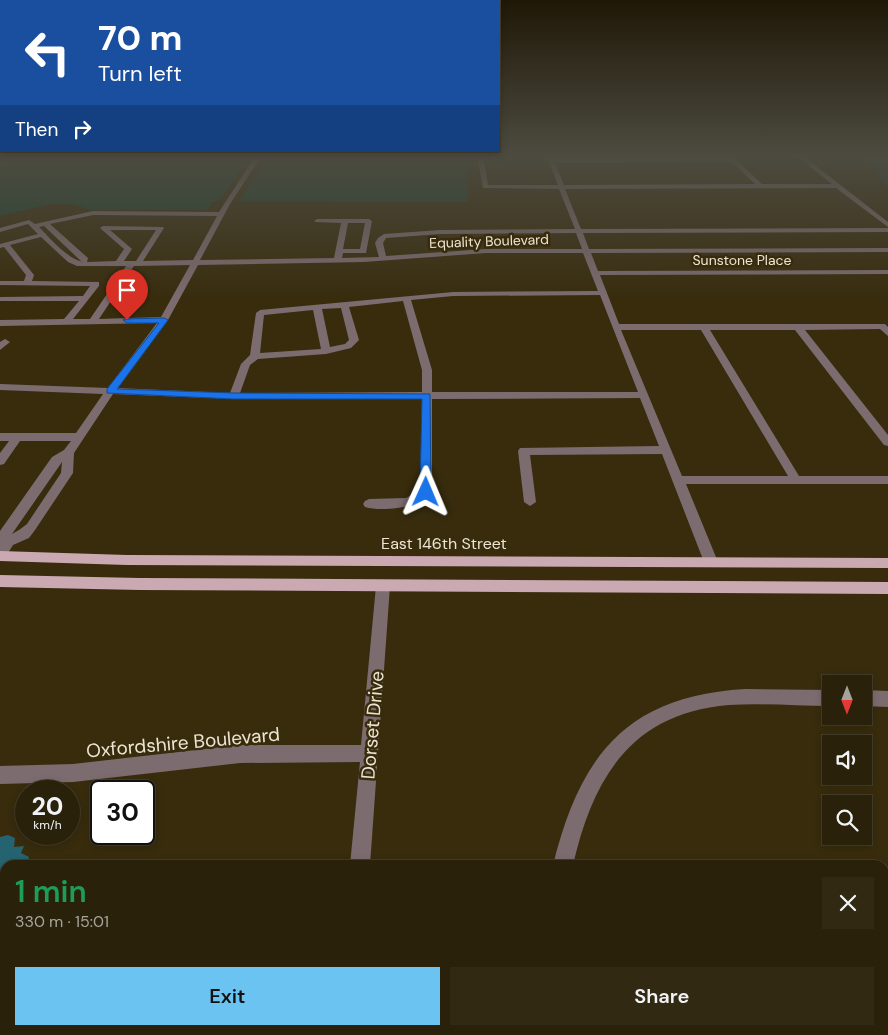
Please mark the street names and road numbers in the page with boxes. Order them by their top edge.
street label: Equality Boulevard [429,230,549,252]
street label: Sunstone Place [692,251,792,269]
street label: East 146th Street [381,533,507,554]
street label: Dorset Drive [355,670,390,780]
street label: Oxfordshire Boulevard [85,722,281,763]

